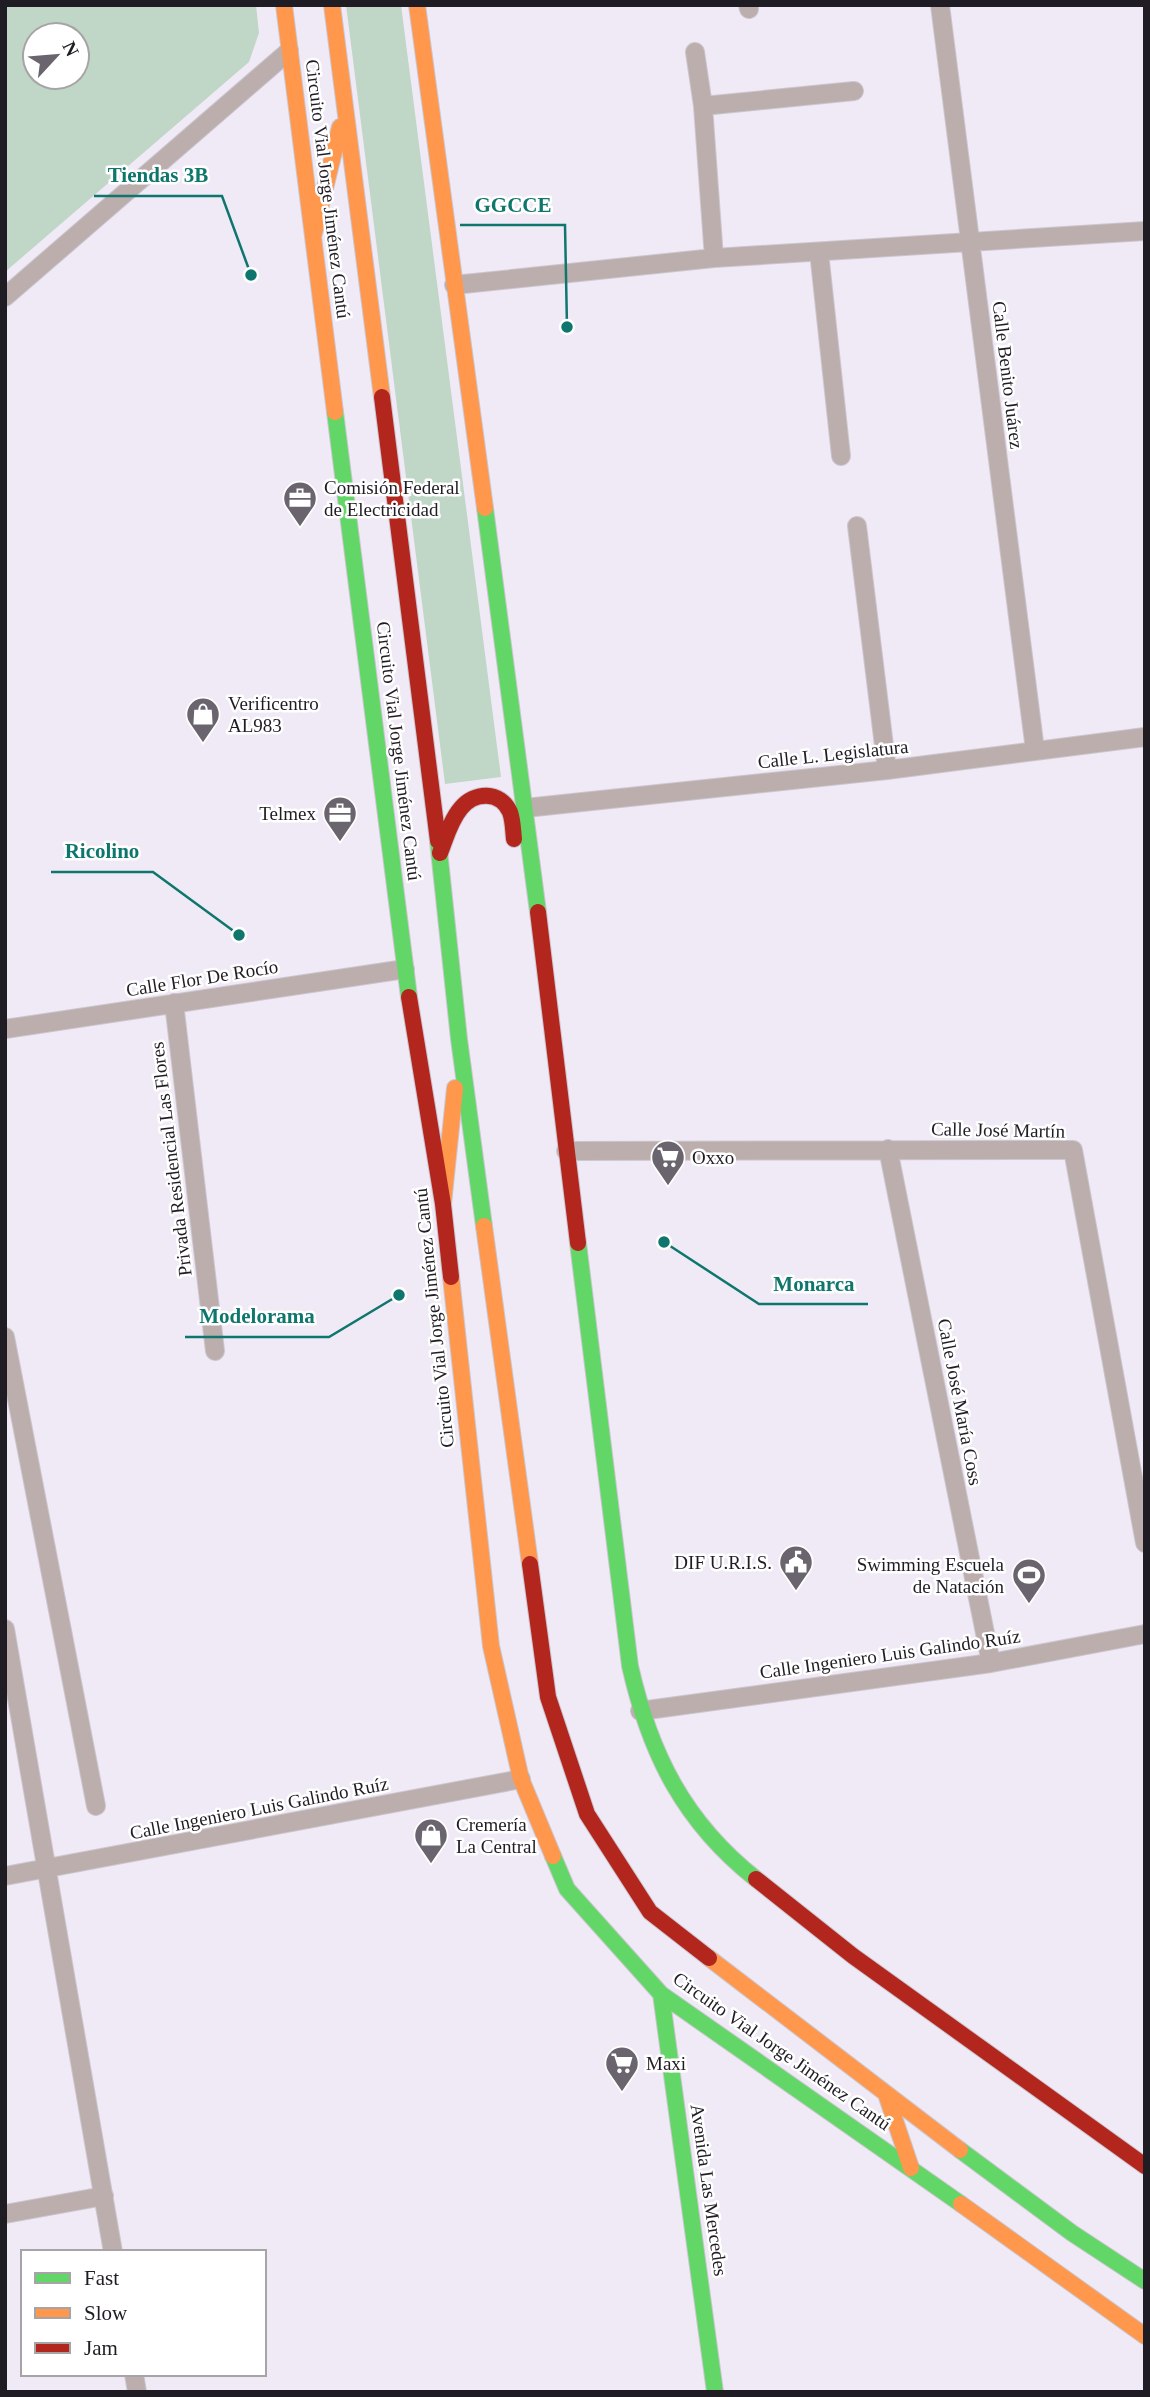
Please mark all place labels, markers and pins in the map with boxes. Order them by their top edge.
callout: Tiendas 3B [94,154,222,196]
callout: GGCCE [460,183,565,225]
place label: Comisión Federal de Electricidad [324,477,460,520]
office icon: Comisión Federal de Electricidad [281,479,319,528]
place label: Verificentro AL983 [228,693,319,736]
shop icon: Verificentro AL983 [184,695,222,744]
office icon: Telmex [321,794,359,843]
place label: Telmex [259,803,317,824]
callout: Ricolino [51,830,153,872]
supermarket icon: Oxxo [649,1138,687,1187]
place label: Oxxo [692,1147,734,1168]
callout: Monarca [759,1262,868,1304]
callout: Modelorama [185,1295,329,1337]
public building icon: DIF U.R.I.S. [777,1543,815,1592]
place label: DIF U.R.I.S. [674,1552,772,1573]
place label: Swimming Escuela de Natación [857,1554,1005,1597]
sports icon: Swimming Escuela de Natación [1010,1556,1048,1605]
place label: Cremería La Central [456,1814,537,1857]
shop icon: Cremería La Central [412,1816,450,1865]
supermarket icon: Maxi [603,2044,641,2093]
place label: Maxi [646,2053,686,2074]

